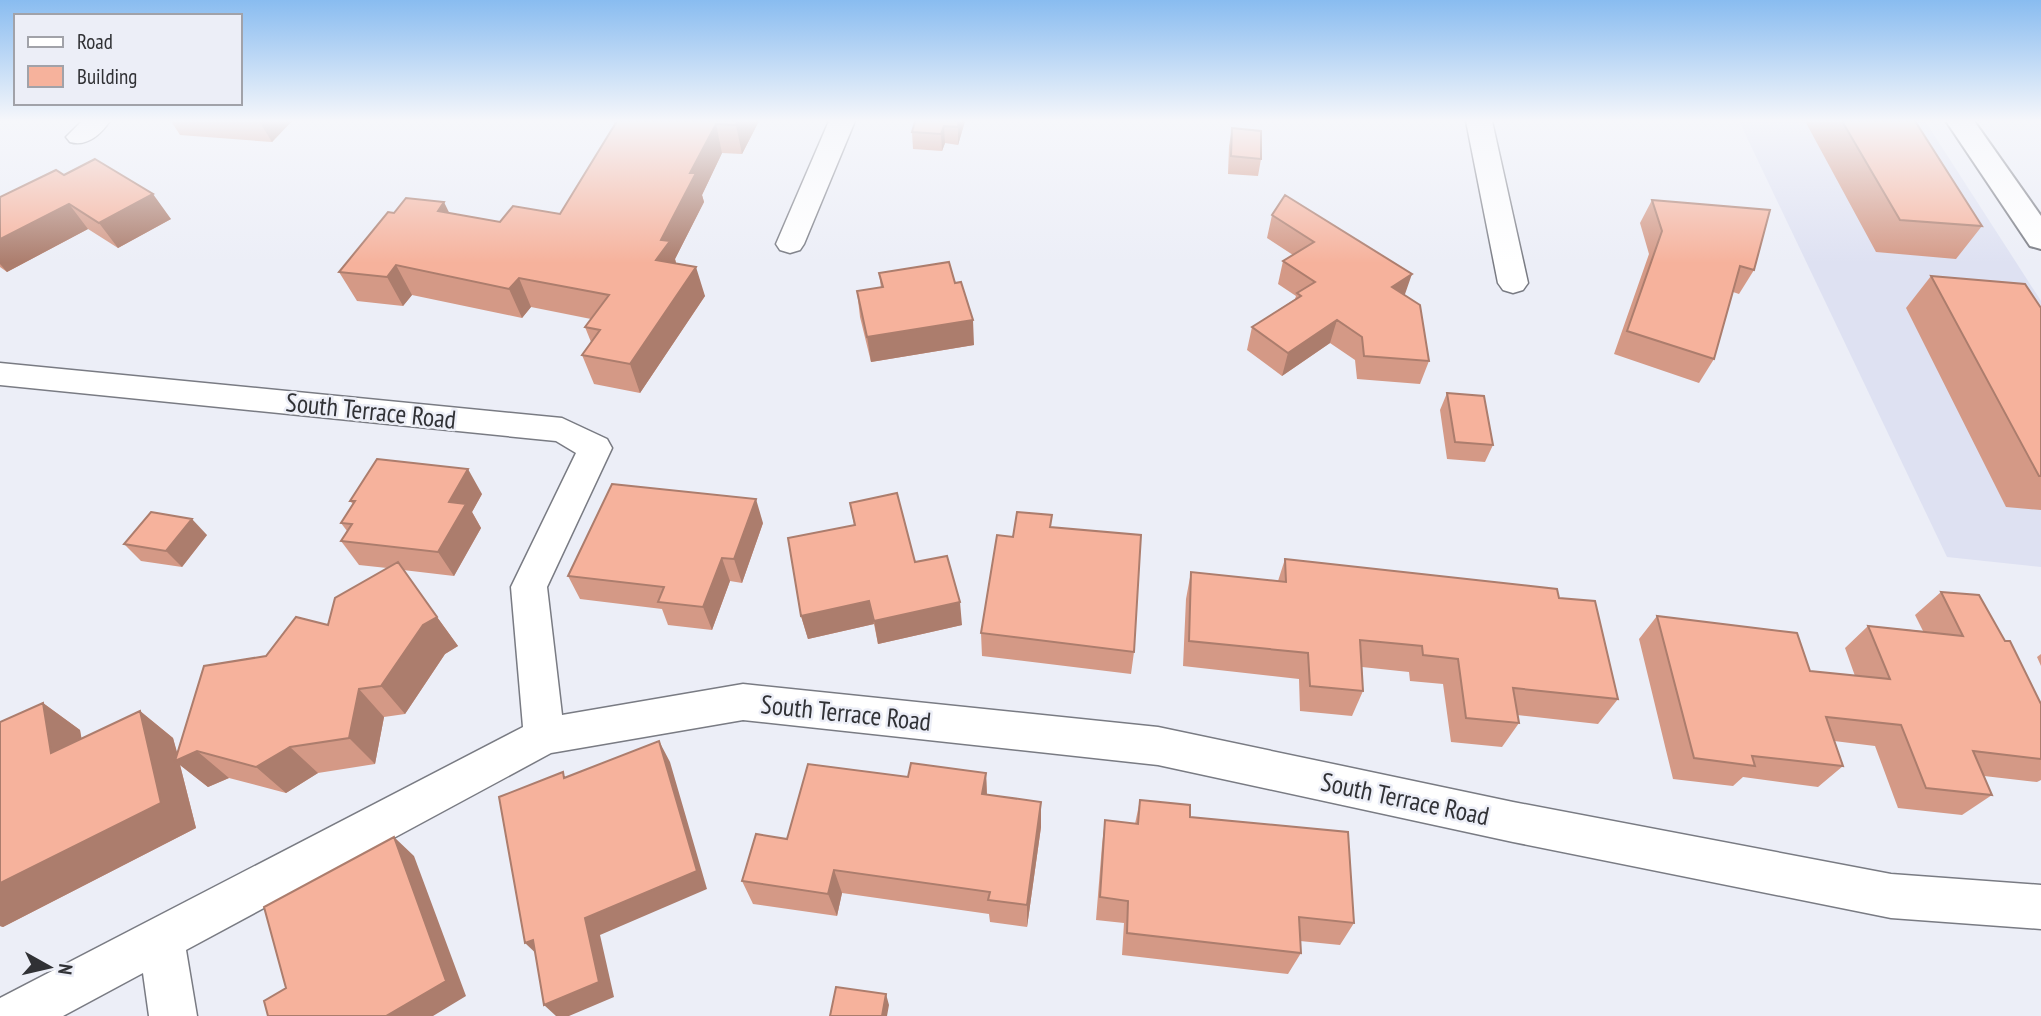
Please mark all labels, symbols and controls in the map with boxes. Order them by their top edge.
legend [14,14,242,105]
text: Road [77,28,113,55]
text: Building [77,63,137,90]
street label: South Terrace Road [284,385,458,436]
street label: South Terrace Road [759,687,933,738]
street label: South Terrace Road [1318,765,1492,832]
north arrow [14,932,84,1002]
text: N [53,963,78,976]

